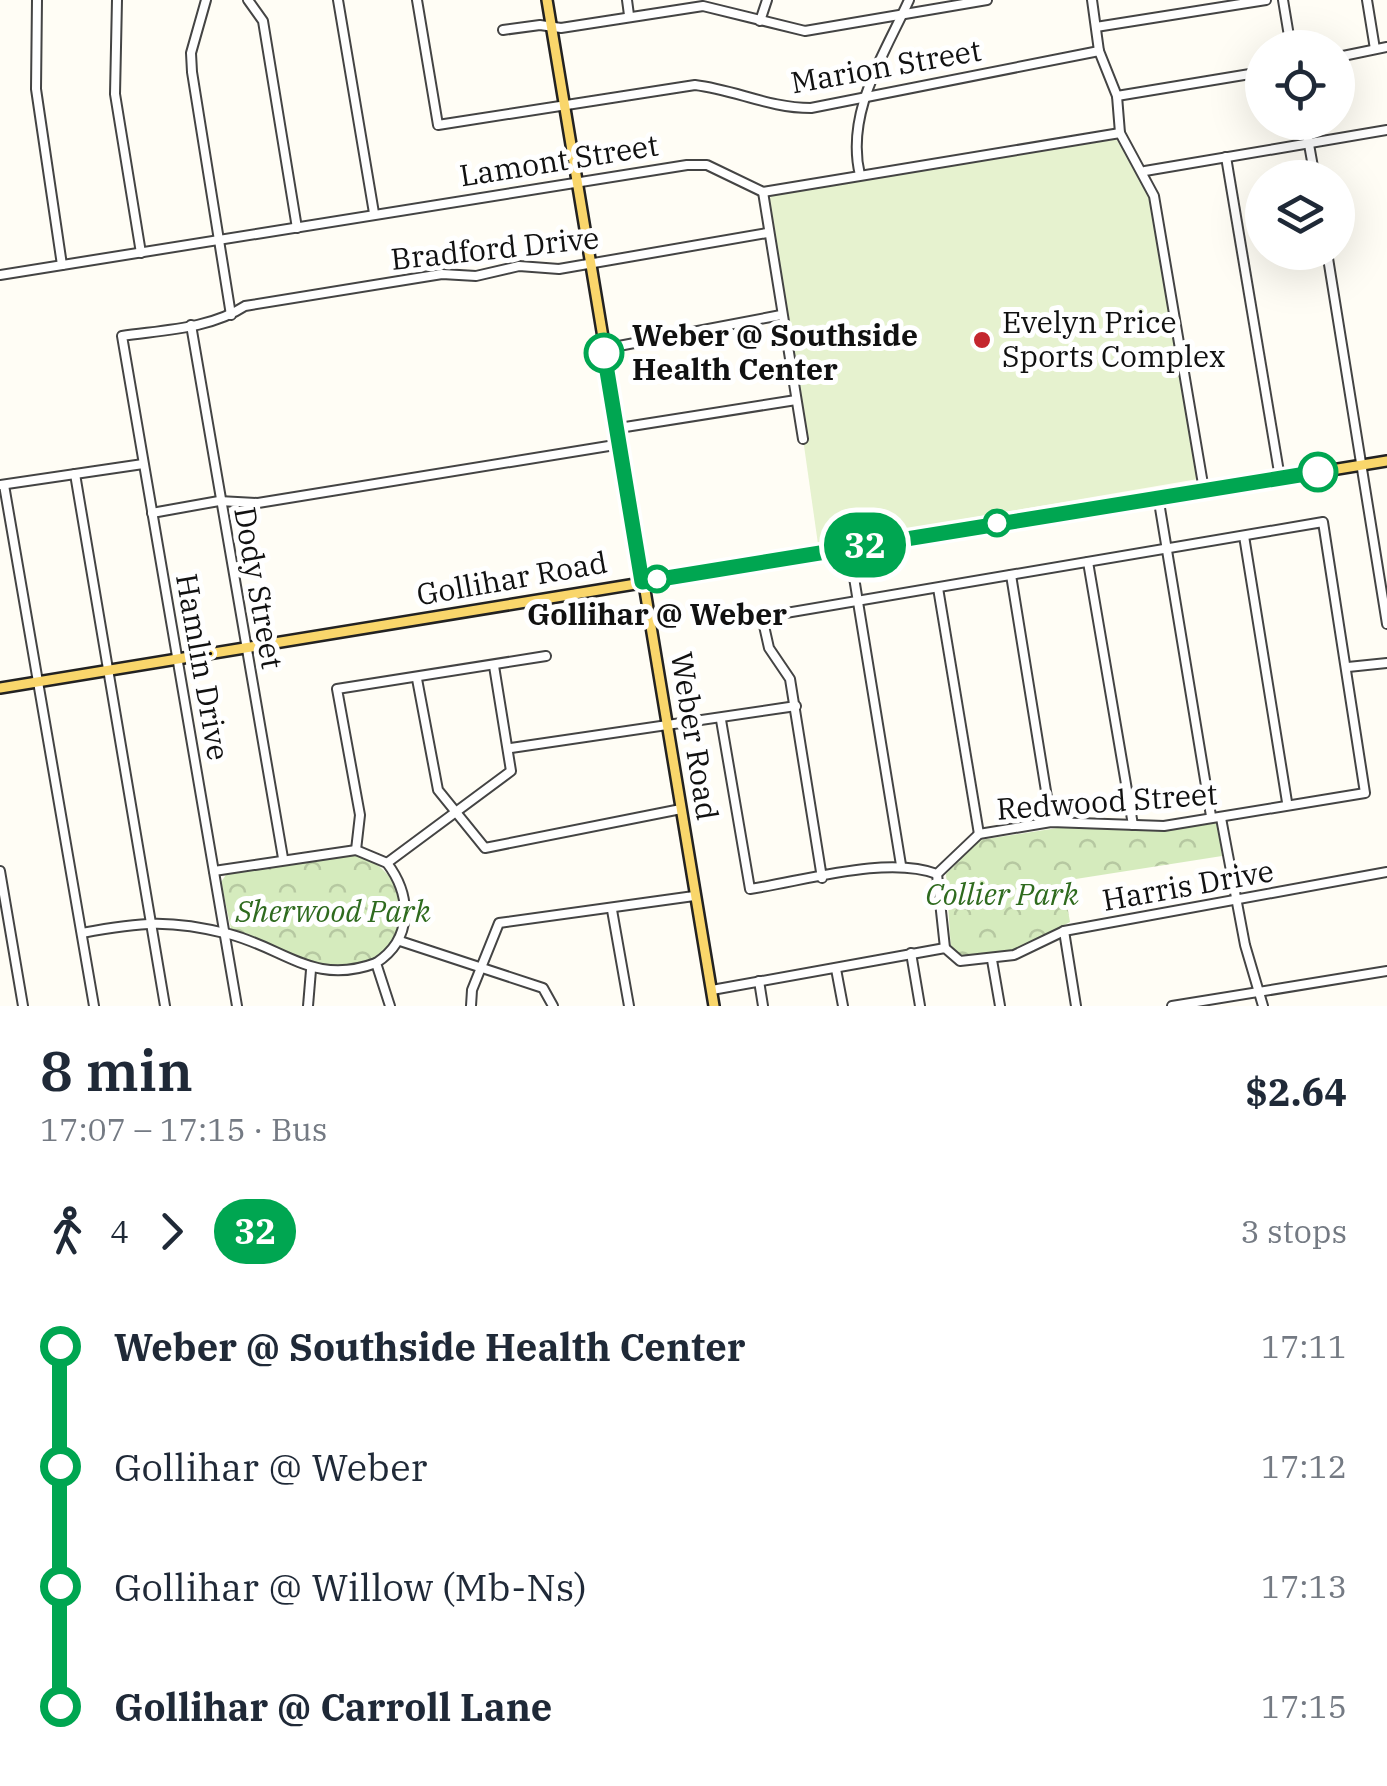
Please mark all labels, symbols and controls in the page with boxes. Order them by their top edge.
street label: Marion Street [788,30,984,101]
map controls [1245,30,1355,270]
button: locate [1245,30,1355,140]
street label: Lamont Street [457,125,661,194]
button: layers [1245,160,1355,270]
street label: Bradford Drive [389,217,601,278]
place label: Evelyn Price Sports Complex [1002,302,1226,375]
place label: Weber @ Southside Health Center [632,315,918,388]
marker: Evelyn Price Sports Complex [971,329,993,351]
marker: Weber @ Southside Health Center [585,334,623,372]
unlabelled marker [1299,453,1337,491]
street label: Dody Street [226,504,293,672]
unlabelled marker [984,510,1010,536]
line badge: 32 [820,512,910,578]
text: 32 [844,522,886,568]
street label: Gollihar Road [413,542,610,613]
marker: Gollihar @ Weber [644,566,670,592]
street label: Hamlin Drive [168,570,239,763]
place label: Gollihar @ Weber [527,594,787,633]
street label: Weber Road [663,649,728,823]
street label: Redwood Street [995,773,1219,828]
street label: Harris Drive [1099,850,1276,919]
park label: Collier Park [925,874,1079,913]
park label: Sherwood Park [234,891,431,930]
text: 8 min [40,1035,193,1106]
text: $2.64 [1245,1067,1347,1116]
text: 17:07 – 17:15 · Bus [40,1108,327,1150]
icon: walk [40,1204,95,1259]
icon: forward [144,1204,199,1259]
text: 32 [234,1208,276,1254]
text: 4 [110,1210,129,1252]
text: 3 stops [1240,1210,1347,1252]
text: Weber @ Southside Health Center [114,1322,745,1371]
text: 17:11 [1261,1325,1347,1367]
text: Gollihar @ Weber [114,1442,427,1491]
text: 17:12 [1261,1445,1347,1487]
text: Gollihar @ Willow (Mb-Ns) [114,1562,587,1611]
text: 17:13 [1261,1565,1347,1607]
text: Gollihar @ Carroll Lane [114,1682,552,1731]
text: 17:15 [1261,1685,1347,1727]

